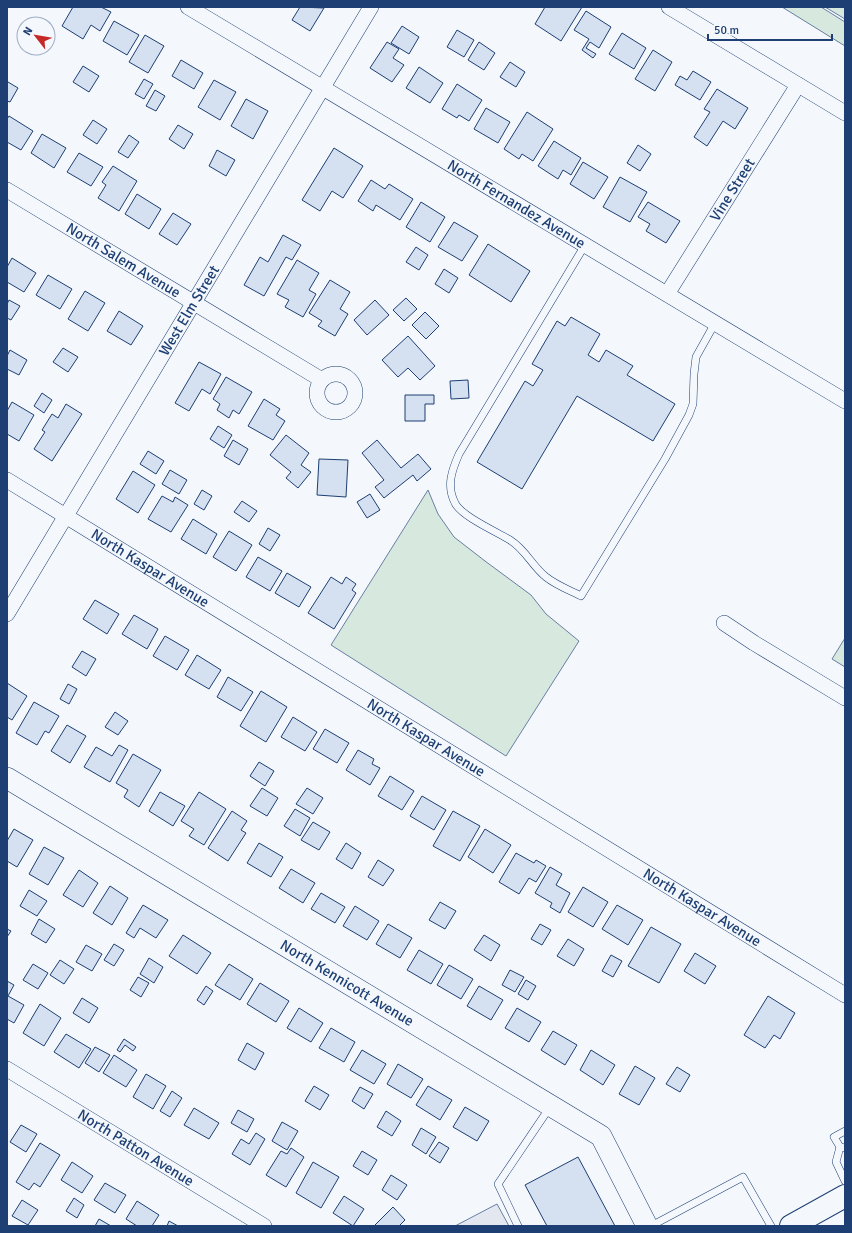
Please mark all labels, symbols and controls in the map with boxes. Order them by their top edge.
north arrow [16,16,56,56]
scale bar [708,16,832,42]
text: 50 m [714,23,739,38]
text: N [20,24,35,38]
street label: Vine Street [706,155,759,225]
street label: North Fernandez Avenue [444,156,589,252]
street label: North Salem Avenue [63,219,184,302]
street label: West Elm Street [155,262,223,359]
street label: North Kaspar Avenue [88,525,212,611]
street label: North Kaspar Avenue [364,695,488,781]
street label: North Kaspar Avenue [640,864,764,950]
street label: North Kennicott Avenue [277,936,417,1030]
street label: North Patton Avenue [74,1105,197,1190]

